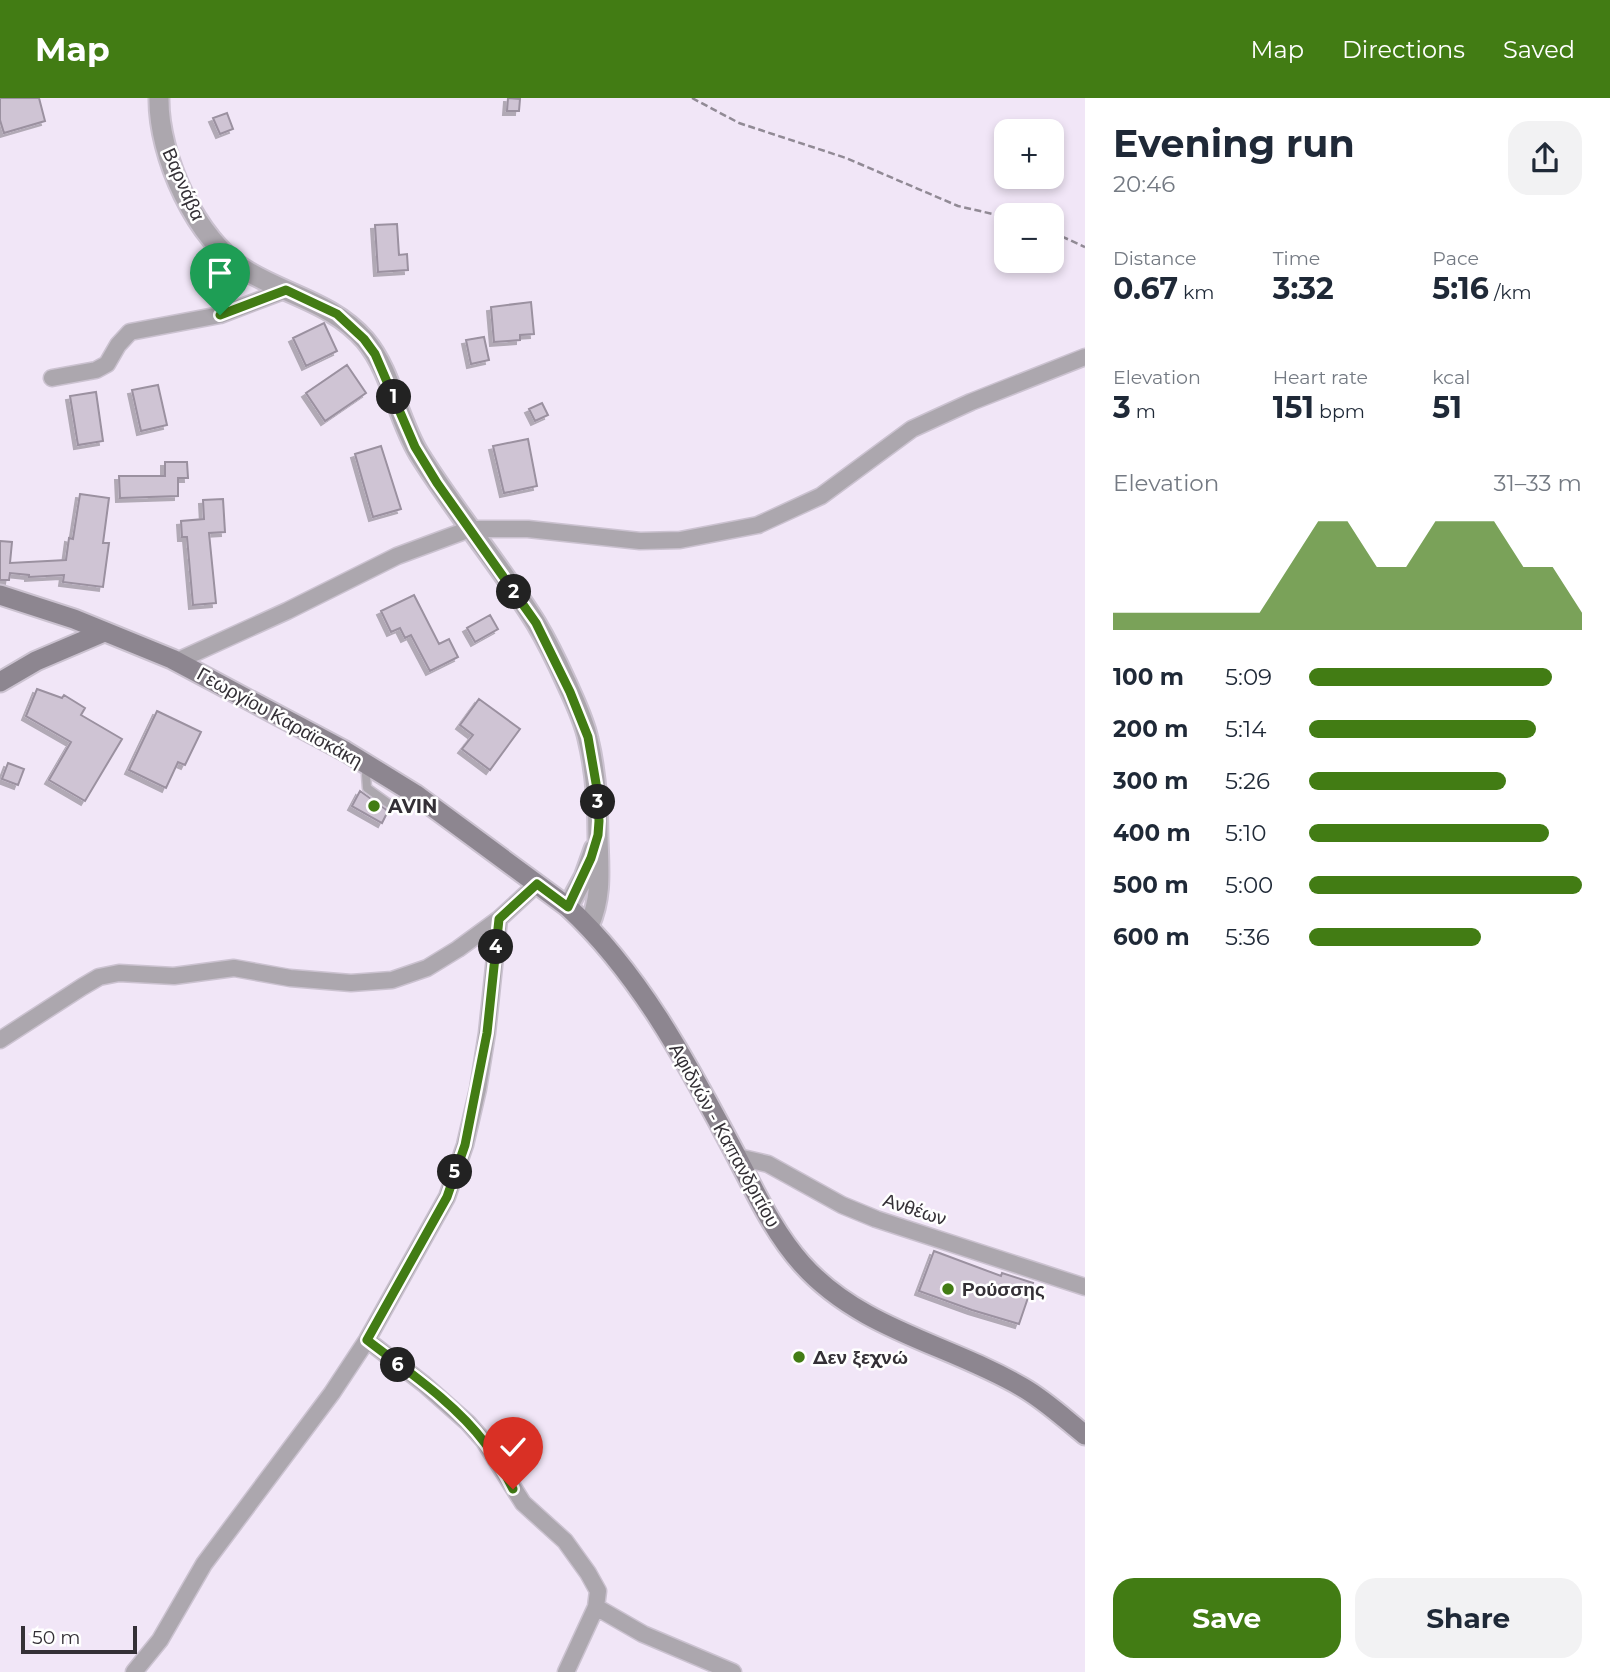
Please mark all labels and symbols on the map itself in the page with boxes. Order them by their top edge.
street label: Βαρνάβα [157,144,210,224]
pin [190,243,250,315]
pin: 1 [376,380,412,414]
pin: 2 [496,574,532,610]
street label: Γεωργίου Καραϊσκάκη [193,662,367,773]
pin: 3 [580,784,616,820]
place label: AVIN [387,795,437,818]
marker: AVIN [366,798,382,814]
pin: 4 [478,930,514,964]
street label: Αφιδνών - Καπανδριτίου [664,1039,785,1231]
pin: 5 [438,1154,472,1190]
street label: Ανθέων [880,1188,949,1230]
place label: Ρούσσης [962,1278,1045,1301]
marker: Ρούσσης [940,1281,956,1297]
place label: Δεν ξεχνώ [812,1346,908,1369]
pin: 6 [380,1348,416,1382]
marker: Δεν ξεχνώ [791,1349,807,1365]
pin [483,1417,543,1489]
scale bar [21,1623,136,1655]

